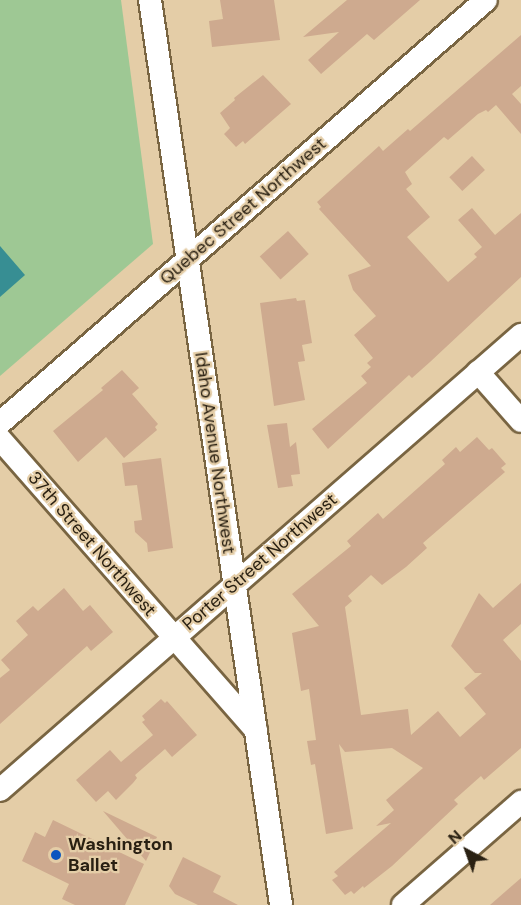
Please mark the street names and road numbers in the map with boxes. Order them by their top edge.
street label: Quebec Street Northwest [155,133,331,289]
street label: Idaho Avenue Northwest [190,351,240,555]
street label: 37th Street Northwest [23,467,161,621]
street label: Porter Street Northwest [178,489,342,635]

